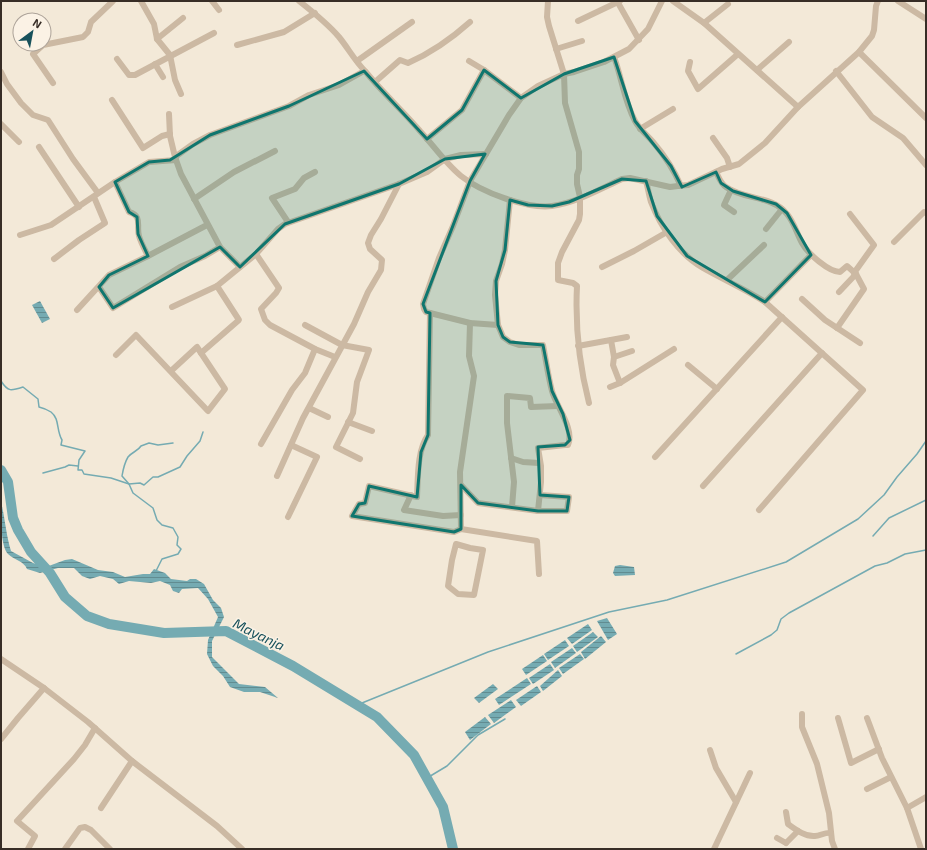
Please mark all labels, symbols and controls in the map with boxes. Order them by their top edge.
north arrow [12,12,52,52]
text: N [31,15,44,31]
water label: Mayanja [230,614,288,654]

